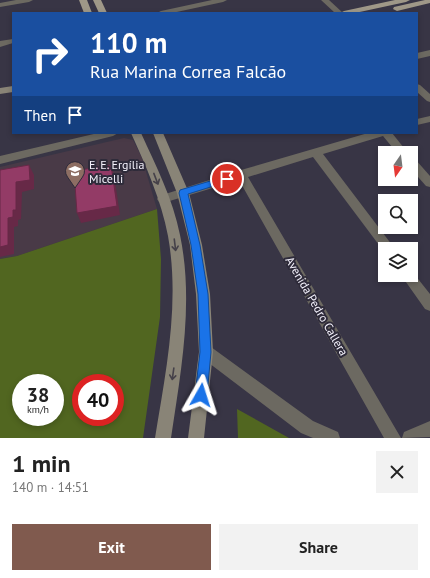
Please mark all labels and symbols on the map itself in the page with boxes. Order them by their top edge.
north arrow [378,146,418,186]
place label: E. E. Ergília Micelli [89,157,144,186]
school or university icon: E. E. Ergília Micelli [64,160,86,188]
pin [210,162,244,196]
one-way arrow [152,172,160,184]
one-way arrow [171,238,179,251]
street label: Avenida Pedro Callera [282,254,352,358]
one-way arrow [169,367,177,380]
speed limit sign: 40 [72,374,124,426]
position arrow [180,374,222,416]

